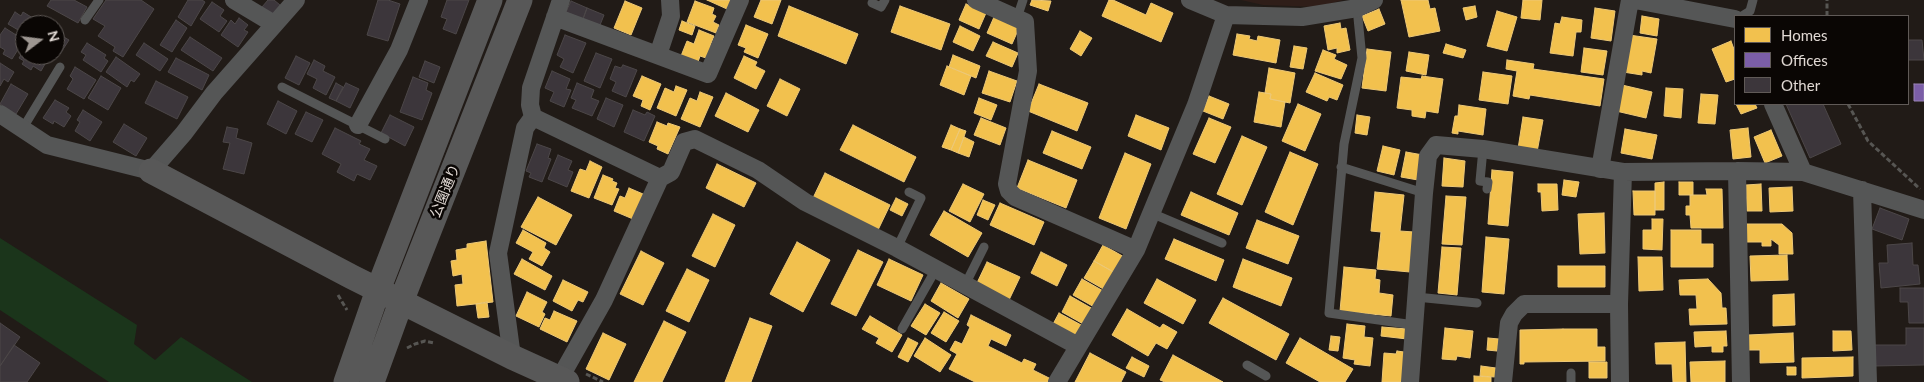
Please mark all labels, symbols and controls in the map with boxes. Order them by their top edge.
north arrow [15,15,65,65]
legend [1734,15,1909,105]
text: Homes [1781,26,1827,44]
text: N [44,29,64,44]
text: Offices [1781,51,1828,69]
text: Other [1781,76,1820,94]
street label: 公園通り [427,162,463,220]

